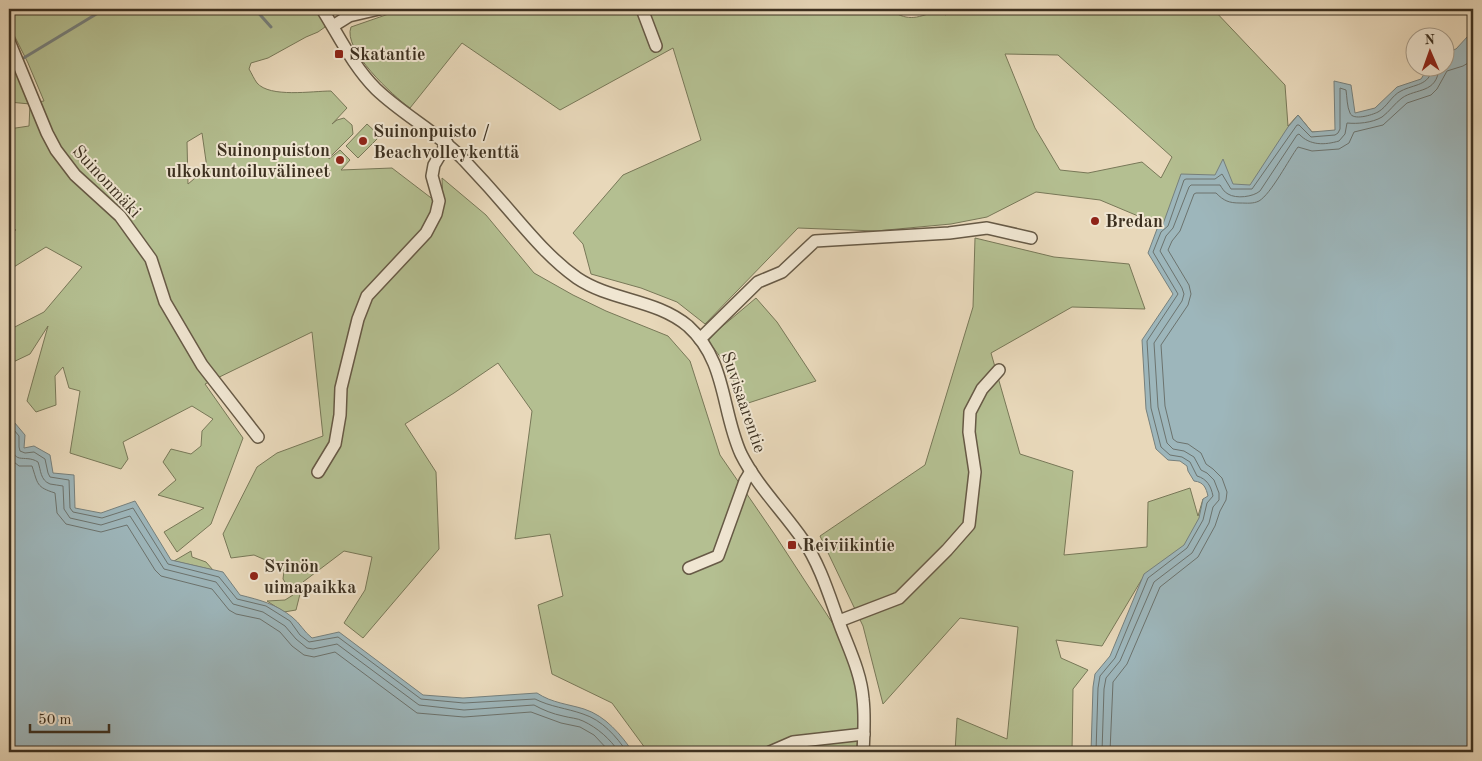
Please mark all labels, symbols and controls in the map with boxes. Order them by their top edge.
north arrow [1404,28,1454,78]
text: N [1424,33,1435,47]
place label: Skatantie [349,46,425,64]
marker: Skatantie [333,48,345,60]
place label: Suinonpuisto / Beachvolleykenttä [373,123,519,162]
marker: Suinonpuisto / Beachvolleykenttä [357,135,369,147]
street label: Suinonmäki [69,142,144,221]
place label: Suinonpuiston ulkokuntoiluvälineet [166,142,330,181]
marker: Suinonpuiston ulkokuntoiluvälineet [334,154,346,166]
place label: Bredan [1105,213,1163,231]
marker: Bredan [1089,215,1101,227]
street label: Suvisaarentie [717,349,769,455]
place label: Reiviikintie [802,537,895,555]
marker: Reiviikintie [786,539,798,551]
place label: Svinön uimapaikka [264,558,356,597]
marker: Svinön uimapaikka [248,570,260,582]
scale bar [30,701,109,733]
text: 50 m [38,713,72,728]

